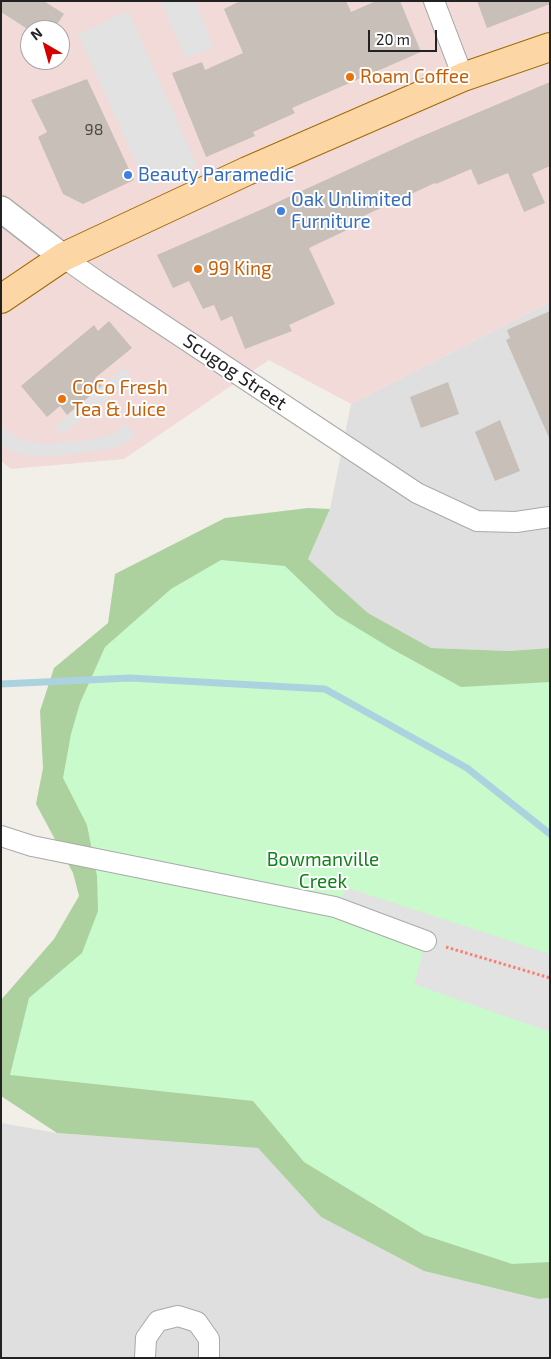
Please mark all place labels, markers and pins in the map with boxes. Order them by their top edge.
place label: Roam Coffee [360,66,469,88]
marker: Roam Coffee [344,71,356,83]
place label: Beauty Paramedic [138,164,294,186]
marker: Beauty Paramedic [122,169,134,181]
place label: Oak Unlimited Furniture [291,189,412,233]
marker: Oak Unlimited Furniture [275,205,287,217]
place label: 99 King [208,258,272,280]
marker: 99 King [192,263,204,275]
place label: CoCo Fresh Tea & Juice [72,377,168,421]
marker: CoCo Fresh Tea & Juice [56,393,68,405]

